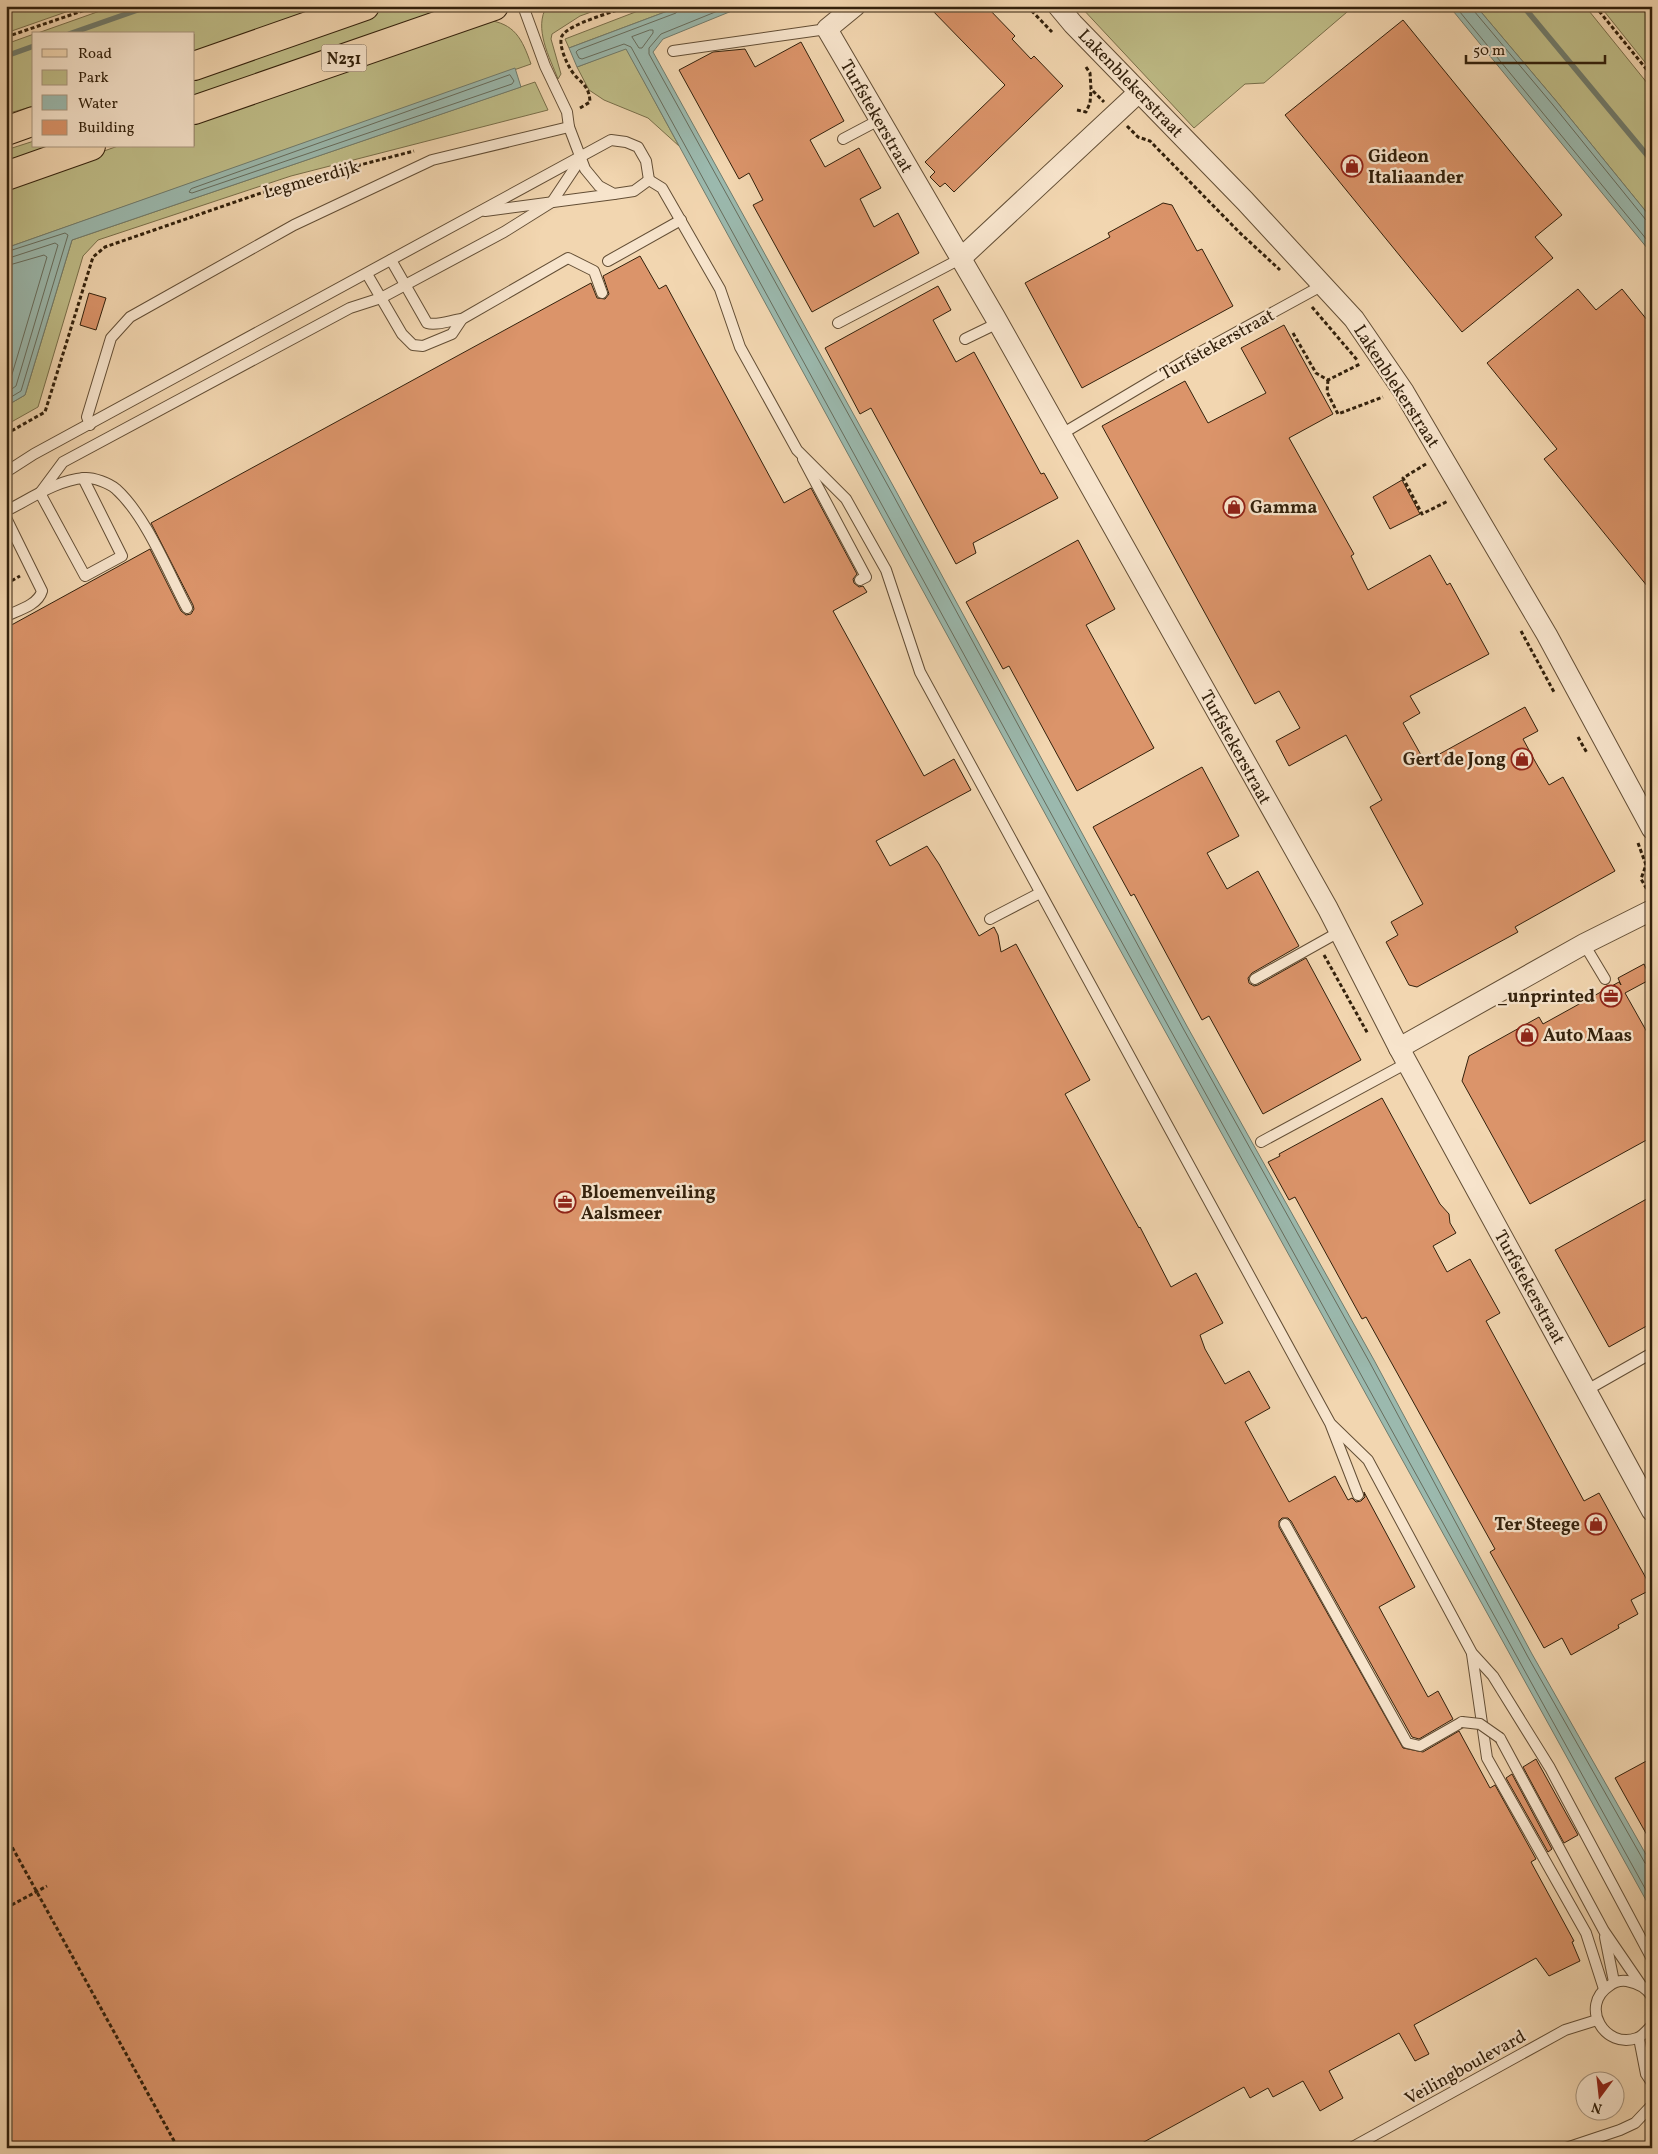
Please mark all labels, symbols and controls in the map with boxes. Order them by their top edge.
street label: Lakenblekerstraat [1071,24,1188,144]
legend [32,32,195,148]
scale bar [1466,32,1604,64]
text: 50 m [1473,41,1505,62]
text: Road [78,44,112,65]
road number: N231 [322,44,366,72]
street label: Turfstekerstraat [833,56,918,178]
text: Park [78,68,109,89]
text: Water [78,94,118,115]
text: Building [78,118,135,139]
place label: Gideon Italiaander [1368,145,1464,191]
shop icon: Gideon Italiaander [1340,154,1364,178]
street label: Legmeerdijk [261,155,362,206]
street label: Turfstekerstraat [1156,304,1279,387]
street label: Lakenblekerstraat [1346,320,1445,453]
shop icon: Gamma [1222,495,1246,519]
place label: Gamma [1250,496,1317,521]
street label: Turfstekerstraat [1193,686,1276,809]
shop icon: Gert de Jong [1510,747,1534,771]
place label: Gert de Jong [1403,748,1506,773]
office icon: _unprinted [1599,984,1623,1008]
place label: _unprinted [1498,985,1595,1010]
shop icon: Auto Maas [1515,1023,1539,1047]
place label: Auto Maas [1543,1024,1632,1049]
place label: Bloemenveiling Aalsmeer [581,1181,716,1227]
office icon: Bloemenveiling Aalsmeer [553,1190,577,1214]
street label: Turfstekerstraat [1487,1226,1570,1349]
shop icon: Ter Steege [1584,1512,1608,1536]
place label: Ter Steege [1494,1513,1580,1538]
street label: Veilingboulevard [1401,2025,1531,2112]
north arrow [1576,2072,1626,2122]
text: N [1590,2097,1604,2118]

